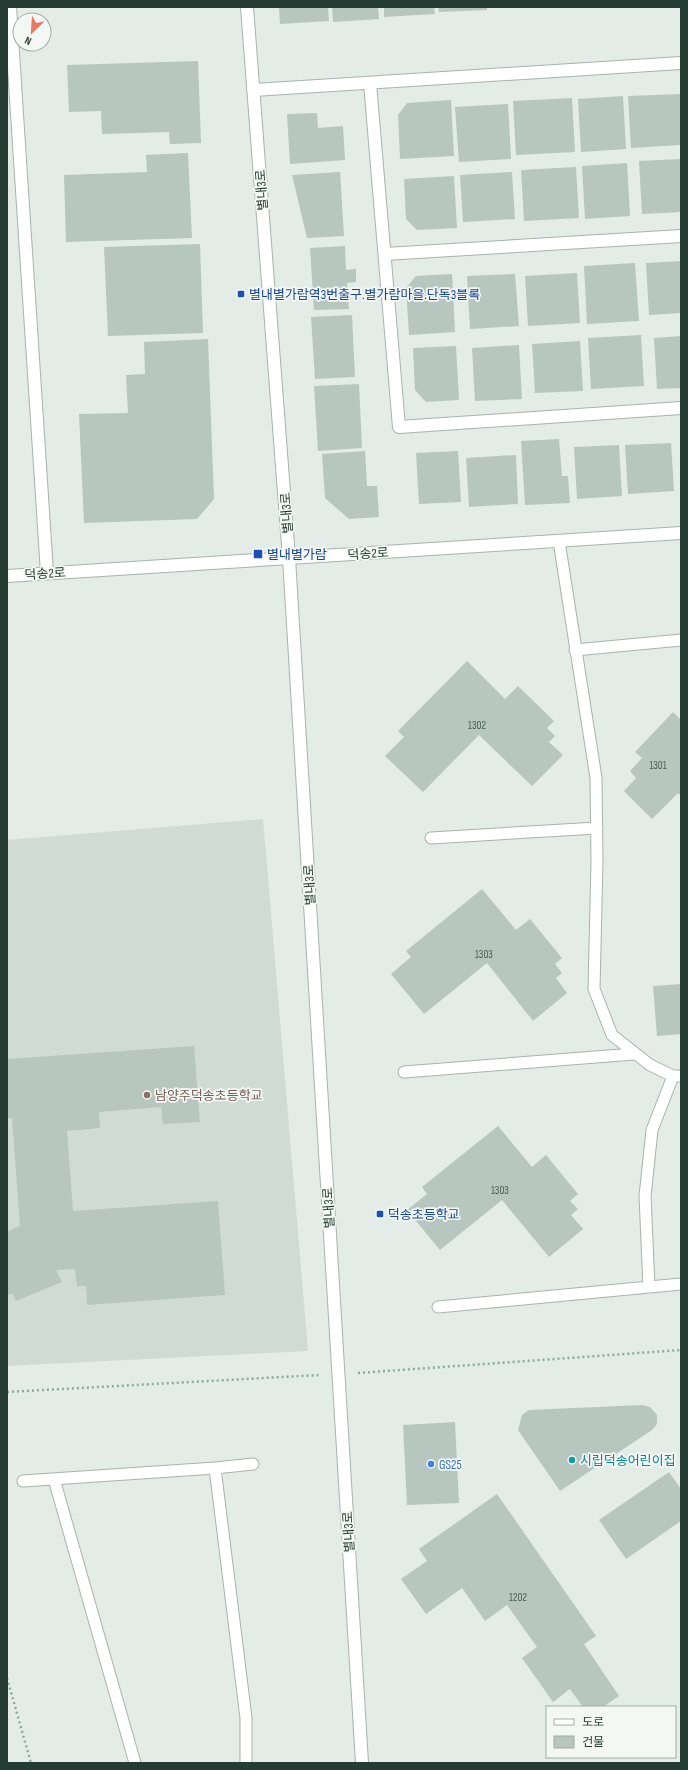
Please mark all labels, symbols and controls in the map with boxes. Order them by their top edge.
north arrow [12,12,52,52]
text: N [22,33,33,48]
street label: 별내3로 [253,169,271,211]
place label: 별내별가람역3번출구.별가람마을.단독3블록 [249,287,480,303]
marker: 별내별가람역3번출구.별가람마을.단독3블록 [236,289,246,299]
street label: 별내3로 [278,492,296,534]
street label: 덕송2로 [347,545,389,563]
place label: 별내별가람 [267,547,327,563]
marker: 별내별가람 [252,548,264,560]
street label: 덕송2로 [24,565,66,583]
house number: 1302 [468,719,486,732]
house number: 1301 [649,759,667,772]
street label: 별내3로 [301,864,319,906]
house number: 1303 [475,948,493,961]
place label: 남양주덕송초등학교 [155,1088,263,1104]
marker: 남양주덕송초등학교 [142,1090,152,1100]
house number: 1303 [491,1184,509,1197]
street label: 별내3로 [320,1187,338,1229]
place label: 덕송초등학교 [388,1207,460,1223]
marker: 덕송초등학교 [375,1209,385,1219]
place label: 시립덕송어린이집 [580,1453,676,1469]
marker: 시립덕송어린이집 [567,1455,577,1465]
place label: GS25 [439,1457,462,1473]
marker: GS25 [426,1459,436,1469]
street label: 별내3로 [340,1511,358,1553]
house number: 1202 [509,1591,527,1604]
legend [546,1706,676,1758]
text: 도로 [582,1715,604,1730]
text: 건물 [582,1735,604,1750]

